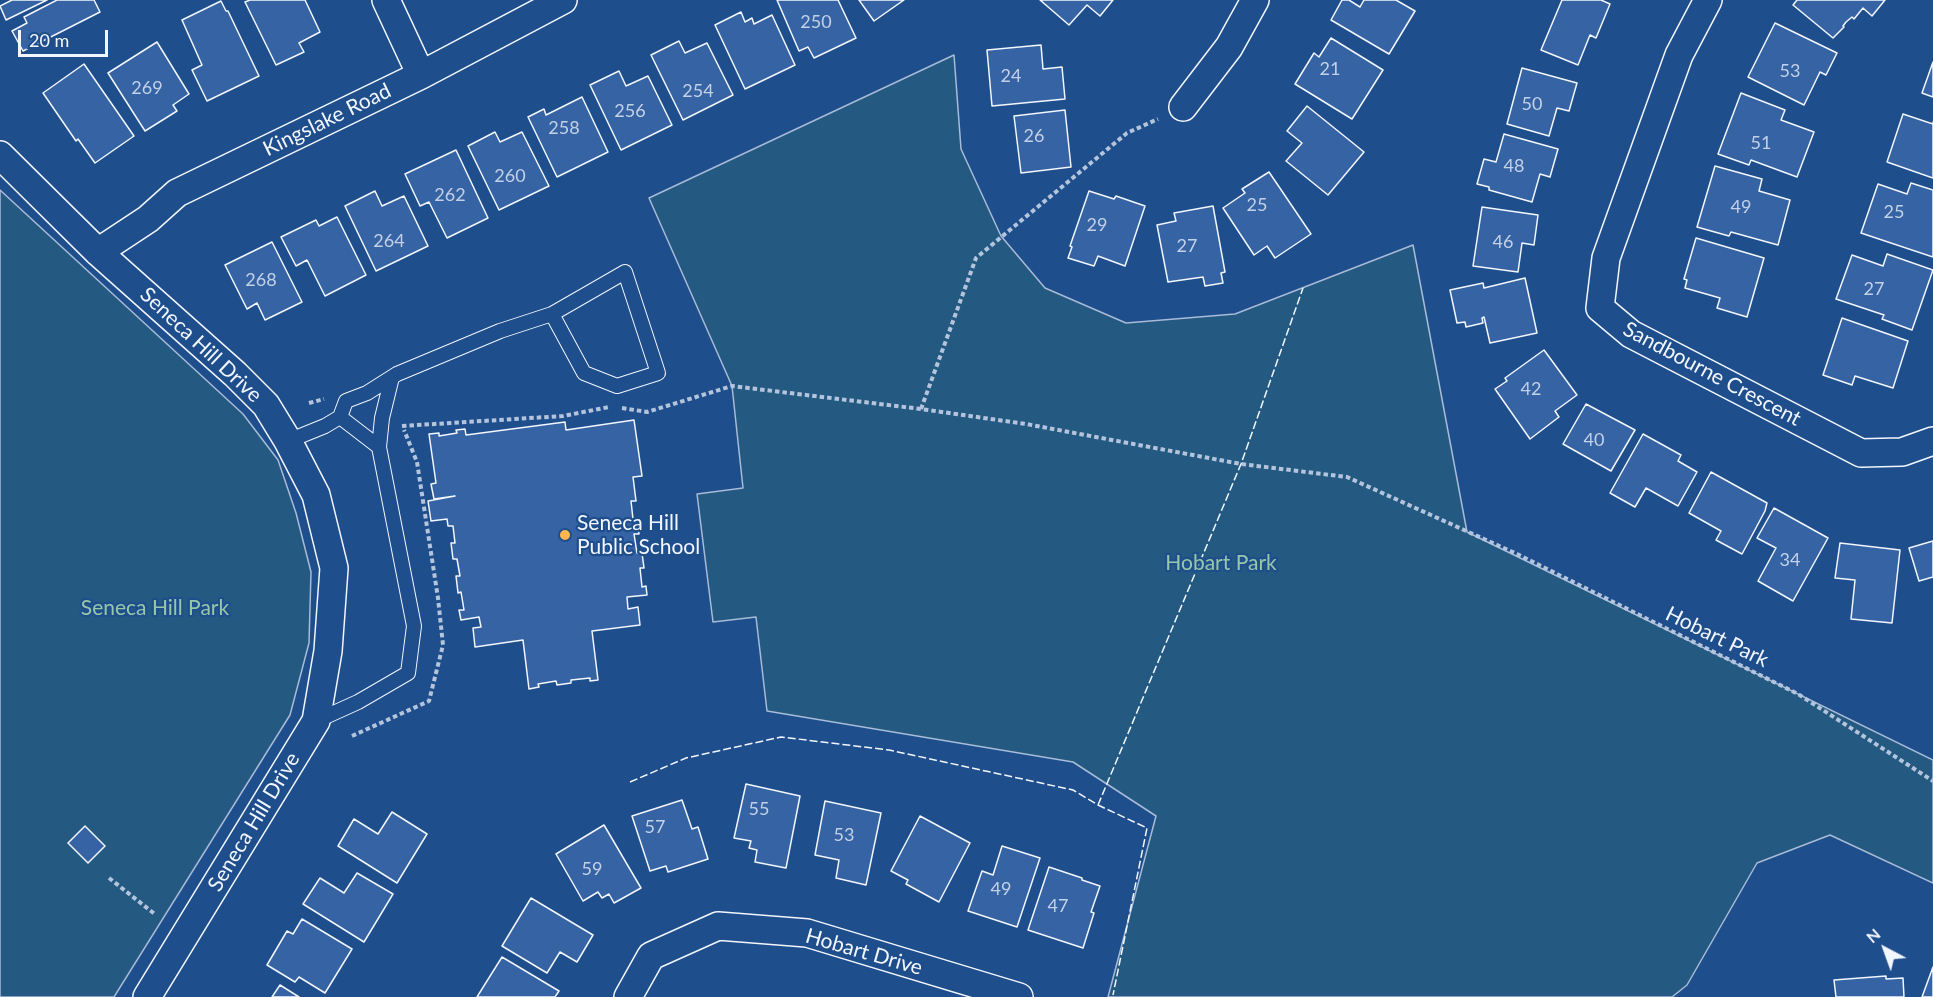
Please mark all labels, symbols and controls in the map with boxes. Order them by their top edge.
house number: 250 [800,11,832,33]
scale bar [21,18,111,56]
text: 20 m [29,29,69,51]
house number: 21 [1320,58,1340,80]
house number: 53 [1780,60,1800,82]
house number: 24 [1001,65,1021,87]
house number: 269 [131,77,163,99]
street label: Kingslake Road [259,78,395,162]
house number: 254 [682,80,714,102]
house number: 50 [1522,93,1542,115]
house number: 256 [614,100,646,122]
house number: 258 [548,117,580,139]
house number: 26 [1024,125,1044,147]
house number: 51 [1751,132,1771,154]
house number: 48 [1504,155,1524,177]
house number: 260 [494,165,526,187]
house number: 262 [434,184,466,206]
house number: 25 [1247,194,1267,216]
house number: 49 [1731,196,1751,218]
house number: 25 [1884,201,1904,223]
house number: 29 [1087,214,1107,236]
house number: 264 [373,230,405,252]
house number: 46 [1493,231,1513,253]
house number: 27 [1177,235,1197,257]
house number: 268 [245,269,277,291]
house number: 27 [1864,278,1884,300]
street label: Seneca Hill Drive [135,282,267,408]
street label: Sandbourne Crescent [1619,316,1805,432]
house number: 42 [1521,378,1541,400]
house number: 40 [1584,429,1604,451]
place label: Seneca Hill Public School [577,510,700,560]
marker: Seneca Hill Public School [558,528,572,542]
house number: 34 [1780,549,1800,571]
park label: Hobart Park [1165,550,1277,576]
park label: Seneca Hill Park [81,595,229,621]
street label: Hobart Park [1661,601,1773,673]
street label: Seneca Hill Drive [203,748,305,896]
house number: 55 [749,798,769,820]
house number: 57 [645,816,665,838]
house number: 53 [834,824,854,846]
house number: 59 [582,858,602,880]
house number: 49 [991,878,1011,900]
house number: 47 [1048,895,1068,917]
north arrow [1855,919,1915,979]
street label: Hobart Drive [803,923,925,981]
text: N [1862,924,1884,946]

